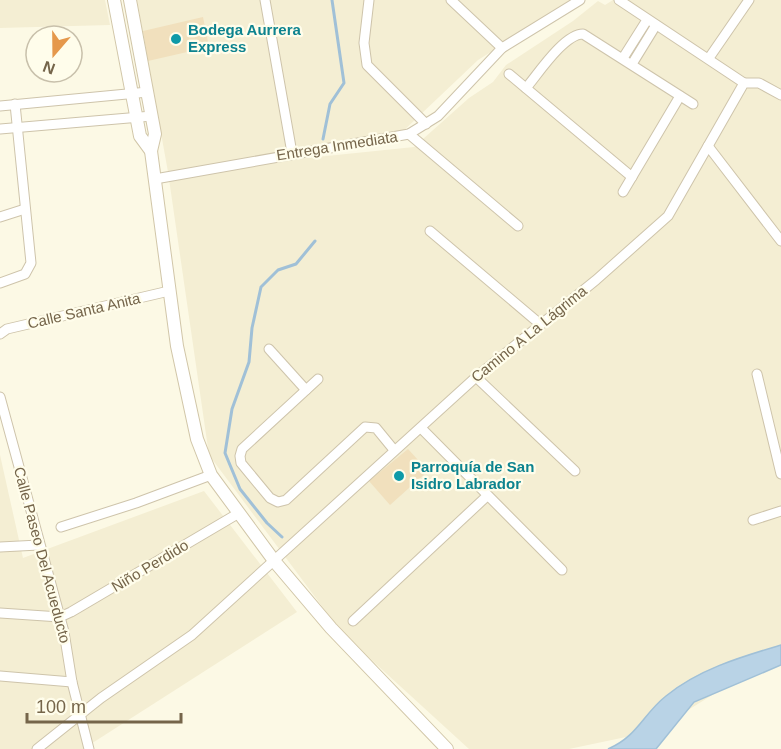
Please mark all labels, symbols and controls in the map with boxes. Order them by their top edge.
place label: Bodega Aurrera Express [188,21,301,55]
north arrow [24,24,84,84]
marker: Bodega Aurrera Express [169,32,183,46]
text: N [41,58,57,78]
street label: Entrega Inmediata [275,127,399,163]
street label: Camino A La Lágrima [468,281,590,385]
street label: Calle Santa Anita [26,289,143,332]
place label: Parroquía de San Isidro Labrador [411,458,534,492]
street label: Calle Paseo Del Acueducto [11,465,74,645]
marker: Parroquía de San Isidro Labrador [392,469,406,483]
street label: Niño Perdido [108,536,191,595]
scale bar [27,686,182,724]
text: 100 m [36,697,86,717]

